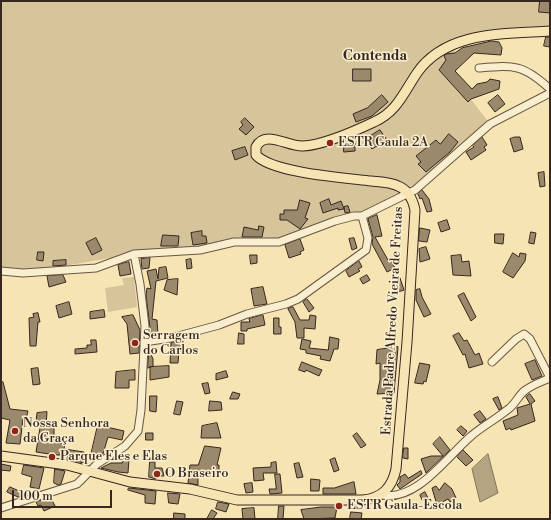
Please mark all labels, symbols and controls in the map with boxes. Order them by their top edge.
district label: Contenda [343,49,407,65]
place label: ESTR Gaula 2A [338,135,428,151]
marker: ESTR Gaula 2A [325,138,335,148]
street label: Estrada Padre Alfredo Vieira de Freitas [379,206,407,436]
place label: Serragem do Carlos [143,328,200,359]
marker: Serragem do Carlos [130,338,140,348]
place label: Nossa Senhora da Graça [23,416,109,447]
marker: Nossa Senhora da Graça [10,426,20,436]
place label: Parque Eles e Elas [60,449,167,465]
marker: Parque Eles e Elas [47,452,57,462]
place label: O Braseiro [165,466,228,482]
marker: O Braseiro [152,469,162,479]
scale bar [14,482,114,508]
text: 100 m [19,489,53,504]
place label: ESTR Gaula-Escola [347,498,462,514]
marker: ESTR Gaula-Escola [334,501,344,511]

